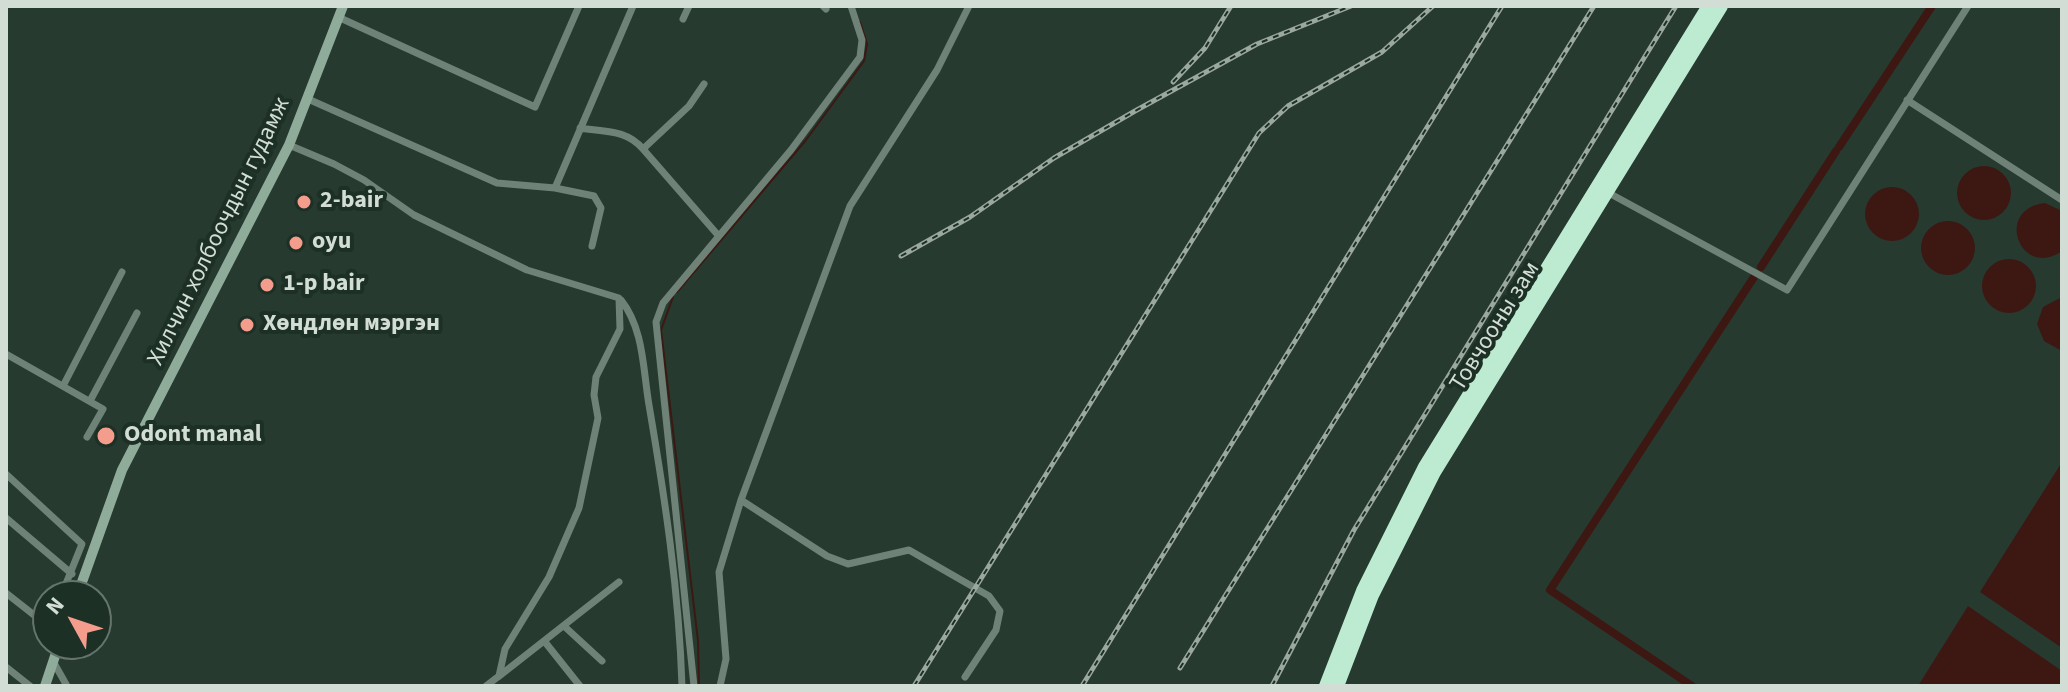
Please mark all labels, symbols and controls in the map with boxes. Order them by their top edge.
street label: Хилчин холбоочдын гудамж [142,93,298,371]
place label: 2-bair [320,188,383,216]
marker: 2-bair [295,193,313,211]
place label: oyu [312,229,351,257]
marker: oyu [287,234,305,252]
street label: Товчооны зам [1445,257,1547,397]
place label: 1-p bair [283,271,365,299]
marker: 1-p bair [258,276,276,294]
place label: Хөндлөн мэргэн [263,311,440,339]
marker: Хөндлөн мэргэн [238,316,256,334]
place label: Odont manal [124,422,262,450]
marker: Odont manal [95,425,117,447]
north arrow [32,580,112,660]
text: N [38,590,72,622]

